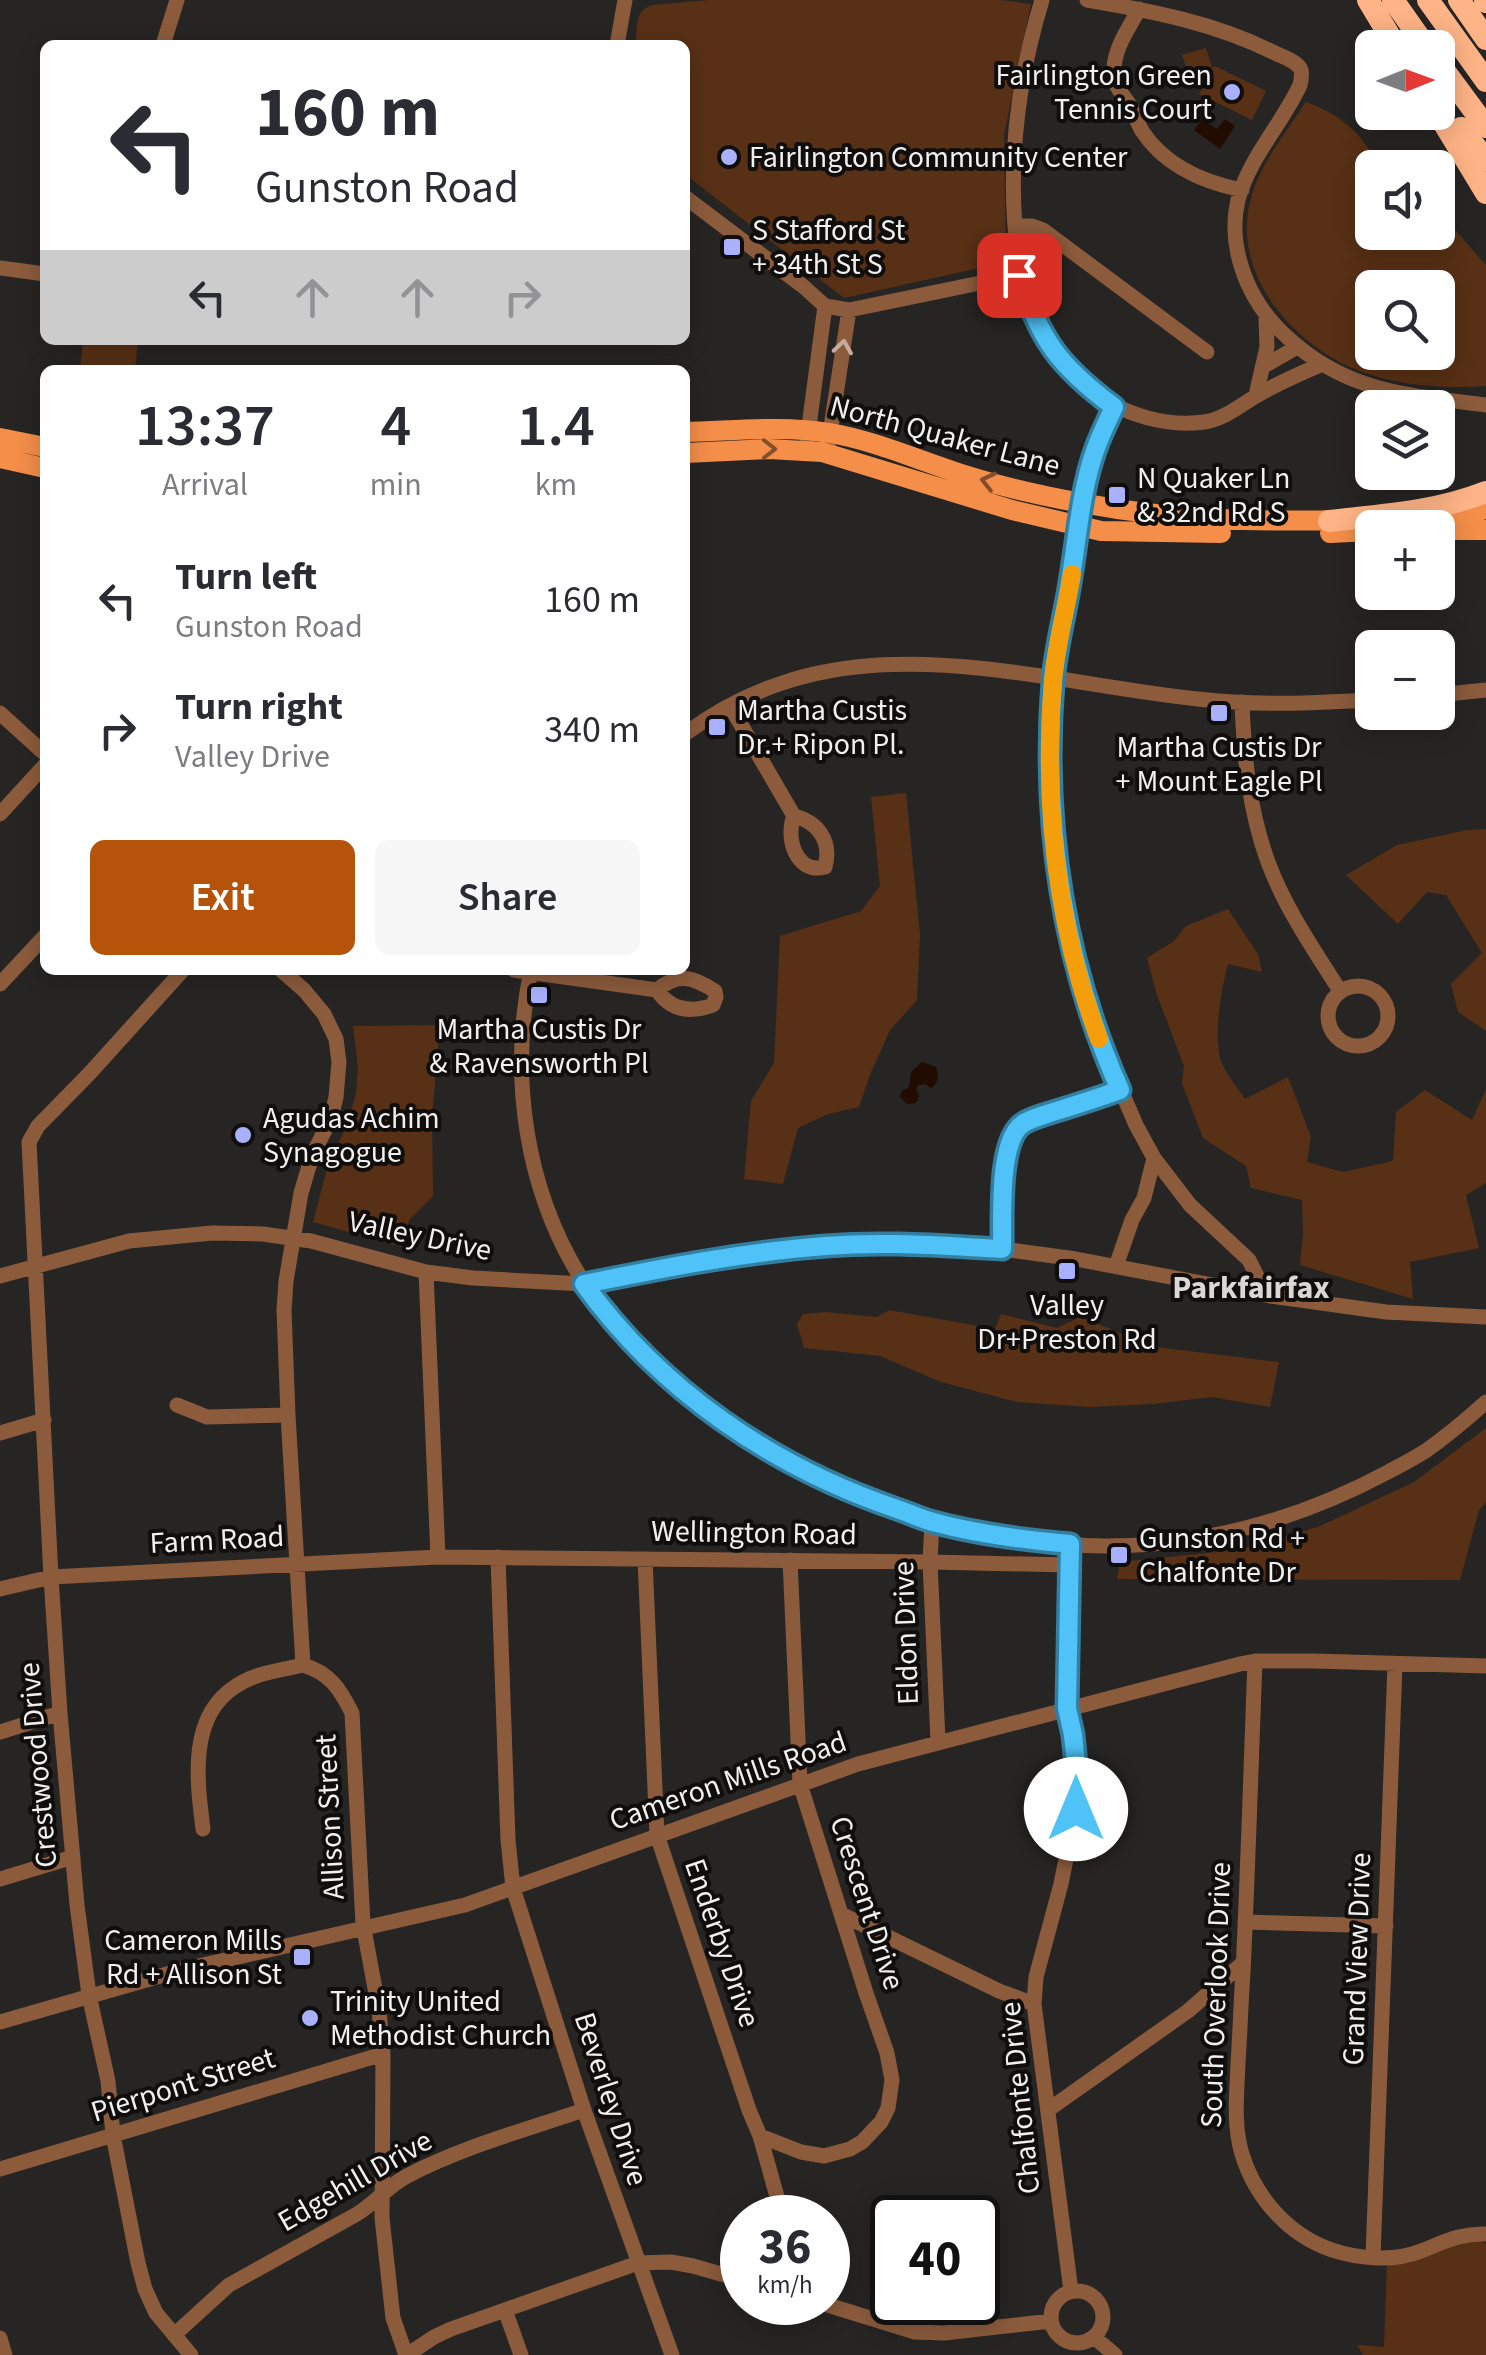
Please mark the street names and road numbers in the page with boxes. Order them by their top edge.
street label: North Quaker Lane [825,385,1065,487]
street label: Valley Drive [344,1200,496,1272]
street label: Wellington Road [651,1510,857,1556]
street label: Farm Road [149,1515,285,1565]
street label: Eldon Drive [882,1560,930,1706]
street label: Crestwood Drive [8,1661,68,1869]
street label: Cameron Mills Road [604,1720,852,1842]
street label: Allison Street [304,1733,356,1901]
street label: Crescent Drive [819,1811,915,1995]
street label: Grand View Drive [1332,1852,1382,2066]
street label: Enderby Drive [673,1853,771,2033]
street label: South Overlook Drive [1190,1861,1242,2129]
street label: Chalfonte Drive [989,2000,1051,2196]
street label: Beverley Drive [563,2007,659,2191]
street label: Pierpont Street [86,2037,280,2133]
street label: Edgehill Drive [270,2119,440,2243]

